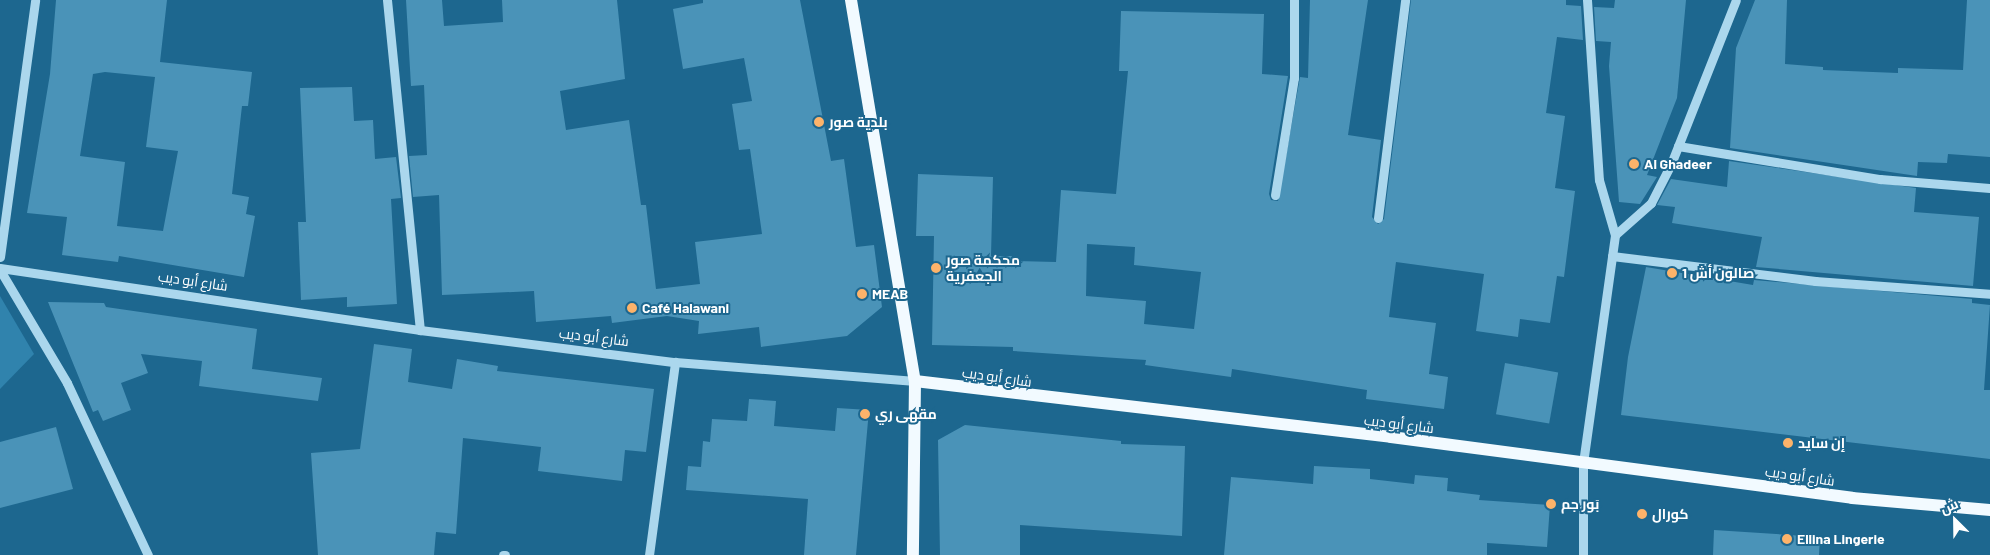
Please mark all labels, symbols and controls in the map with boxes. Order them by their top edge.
place label: بلدية صور [829,114,888,130]
marker: بلدية صور [813,116,825,128]
place label: Al Ghadeer [1644,156,1712,172]
marker: Al Ghadeer [1628,158,1640,170]
place label: محكمة صور الجعفرية [946,252,1020,284]
marker: محكمة صور الجعفرية [930,262,942,274]
place label: صالون أش 1 [1682,265,1754,281]
marker: صالون أش 1 [1666,267,1678,279]
street label: شارع أبو ديب [157,268,229,294]
place label: MEAB [872,286,908,302]
marker: MEAB [856,288,868,300]
place label: Café Halawani [642,300,729,316]
marker: Café Halawani [626,302,638,314]
street label: شارع أبو ديب [558,324,630,350]
street label: شارع أبو ديب [961,364,1033,390]
place label: مقهى ري [875,406,937,422]
marker: مقهى ري [859,408,871,420]
street label: شارع أبو ديب [1363,411,1435,437]
place label: إن سايد [1798,435,1845,451]
marker: إن سايد [1782,437,1794,449]
street label: شارع أبو ديب [1764,463,1836,489]
text: ش [1937,494,1961,517]
north arrow [1930,495,1980,545]
place label: بَور جم [1561,496,1599,512]
marker: بَور جم [1545,498,1557,510]
place label: كورال [1652,506,1689,522]
marker: كورال [1636,508,1648,520]
place label: Ellina Lingerie [1797,531,1885,547]
marker: Ellina Lingerie [1781,533,1793,545]

